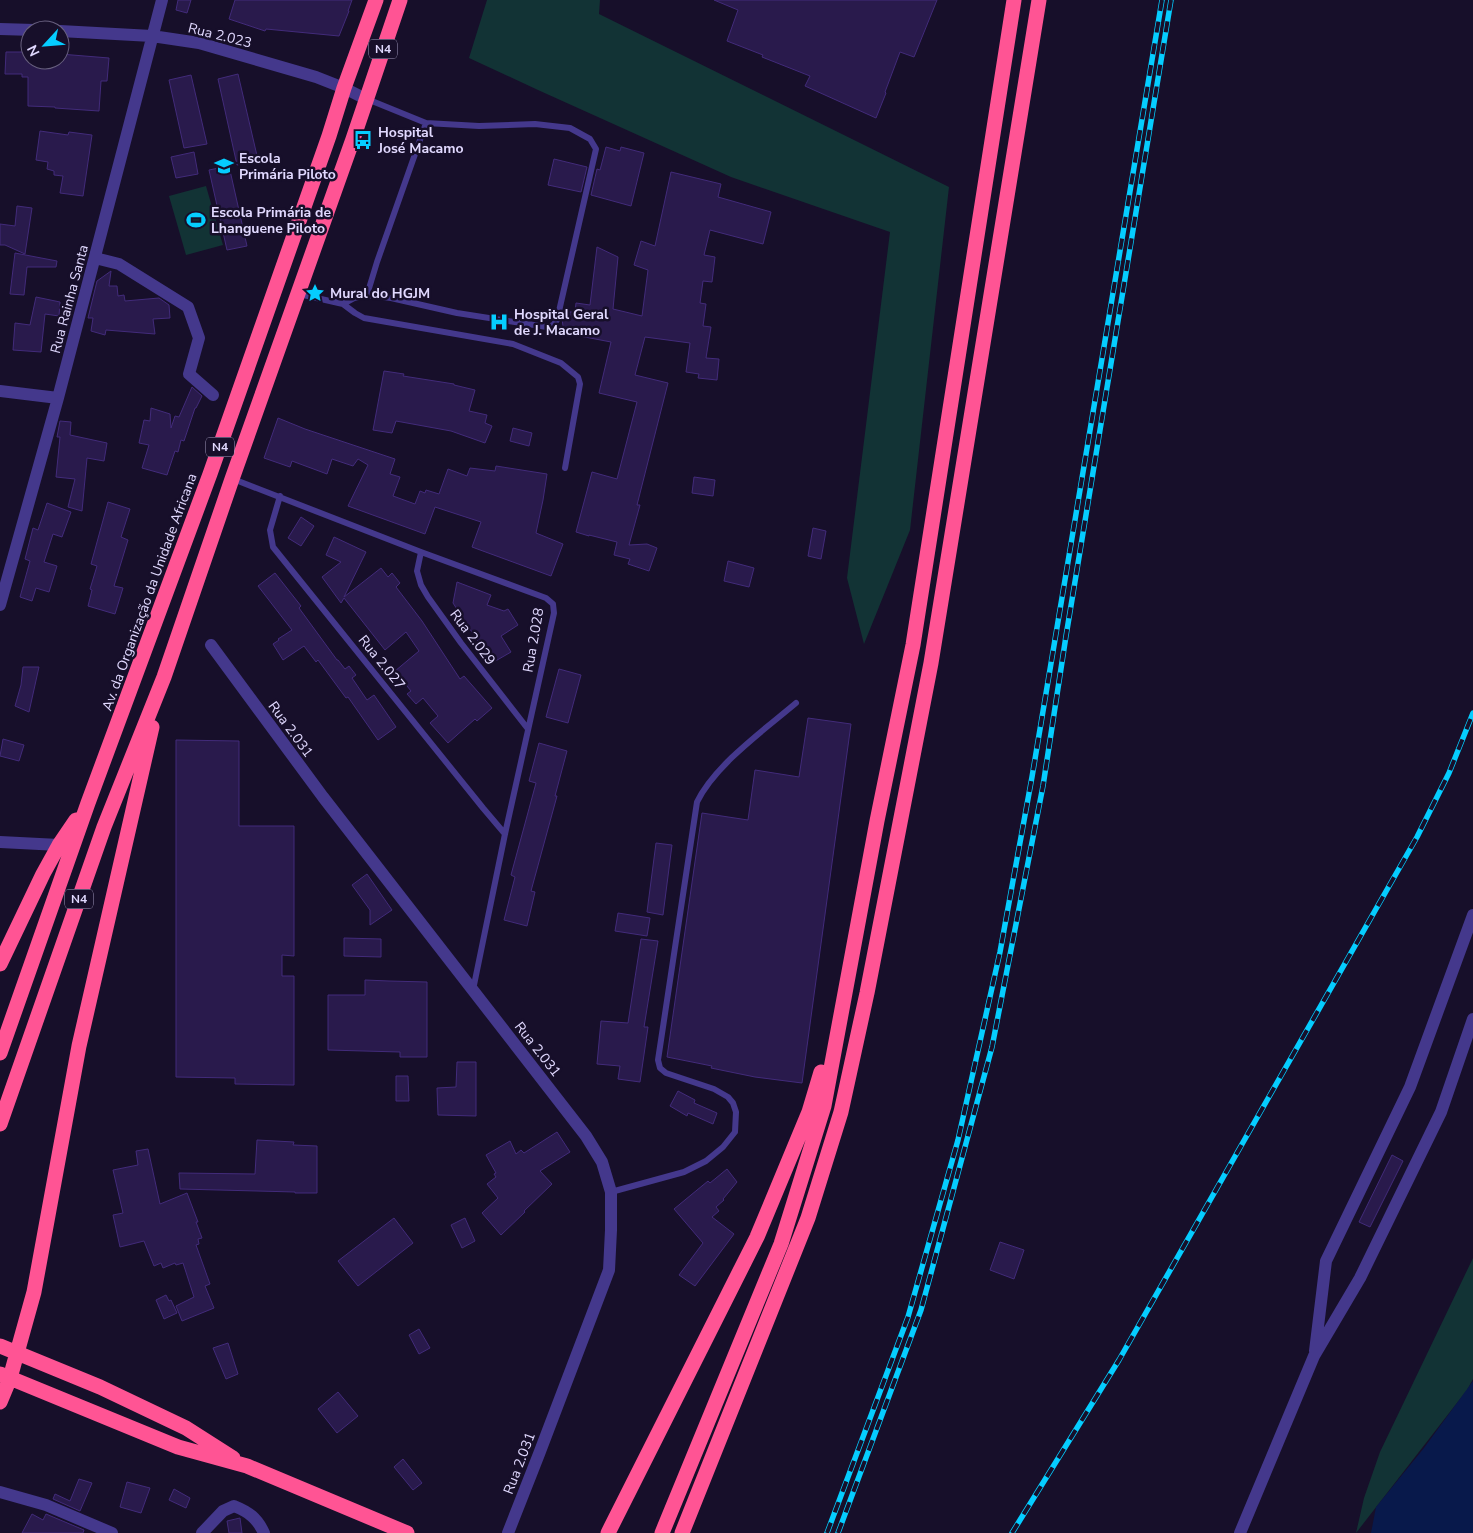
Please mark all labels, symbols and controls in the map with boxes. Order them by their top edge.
street label: Rua 2.023 [186,18,254,53]
north arrow [20,20,70,70]
road number: N4 [369,40,397,59]
text: N [23,42,45,59]
place label: Hospital José Macamo [377,123,464,158]
bus stop icon: Hospital José Macamo [352,129,374,151]
place label: Escola Primária Piloto [239,149,336,184]
school or university icon: Escola Primária Piloto [213,155,235,177]
place label: Escola Primária de Lhanguene Piloto [211,203,331,238]
sports icon: Escola Primária de Lhanguene Piloto [185,209,207,231]
street label: Rua Rainha Santa [46,243,93,355]
place icon: Mural do HGJM [304,282,326,304]
place label: Mural do HGJM [330,284,430,303]
place label: Hospital Geral de J. Macamo [514,305,609,340]
hospital icon: Hospital Geral de J. Macamo [488,311,510,333]
road number: N4 [206,438,234,457]
street label: Av. da Organização da Unidade Africana [98,471,201,714]
street label: Rua 2.029 [445,606,500,669]
street label: Rua 2.028 [518,606,548,674]
street label: Rua 2.027 [354,631,409,694]
street label: Rua 2.031 [264,697,317,761]
road number: N4 [65,890,93,909]
street label: Rua 2.031 [510,1018,565,1081]
street label: Rua 2.031 [499,1429,540,1497]

